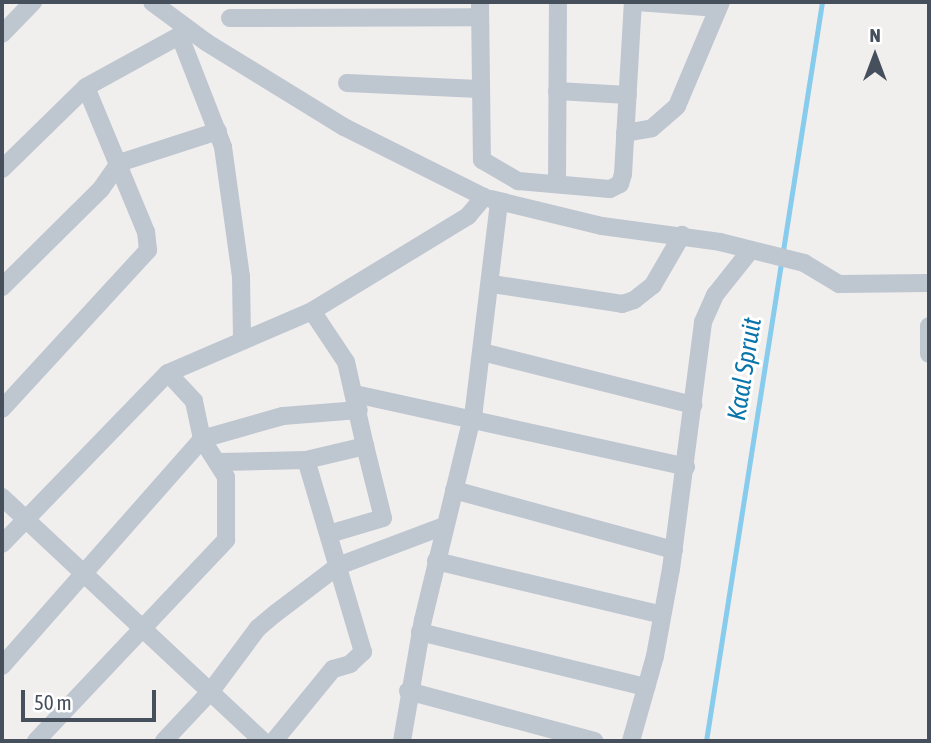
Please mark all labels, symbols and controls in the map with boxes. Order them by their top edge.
north arrow [840,21,910,91]
text: N [869,24,881,46]
water label: Kaal Spruit [721,315,769,423]
scale bar [24,676,159,720]
text: 50 m [34,690,72,714]

